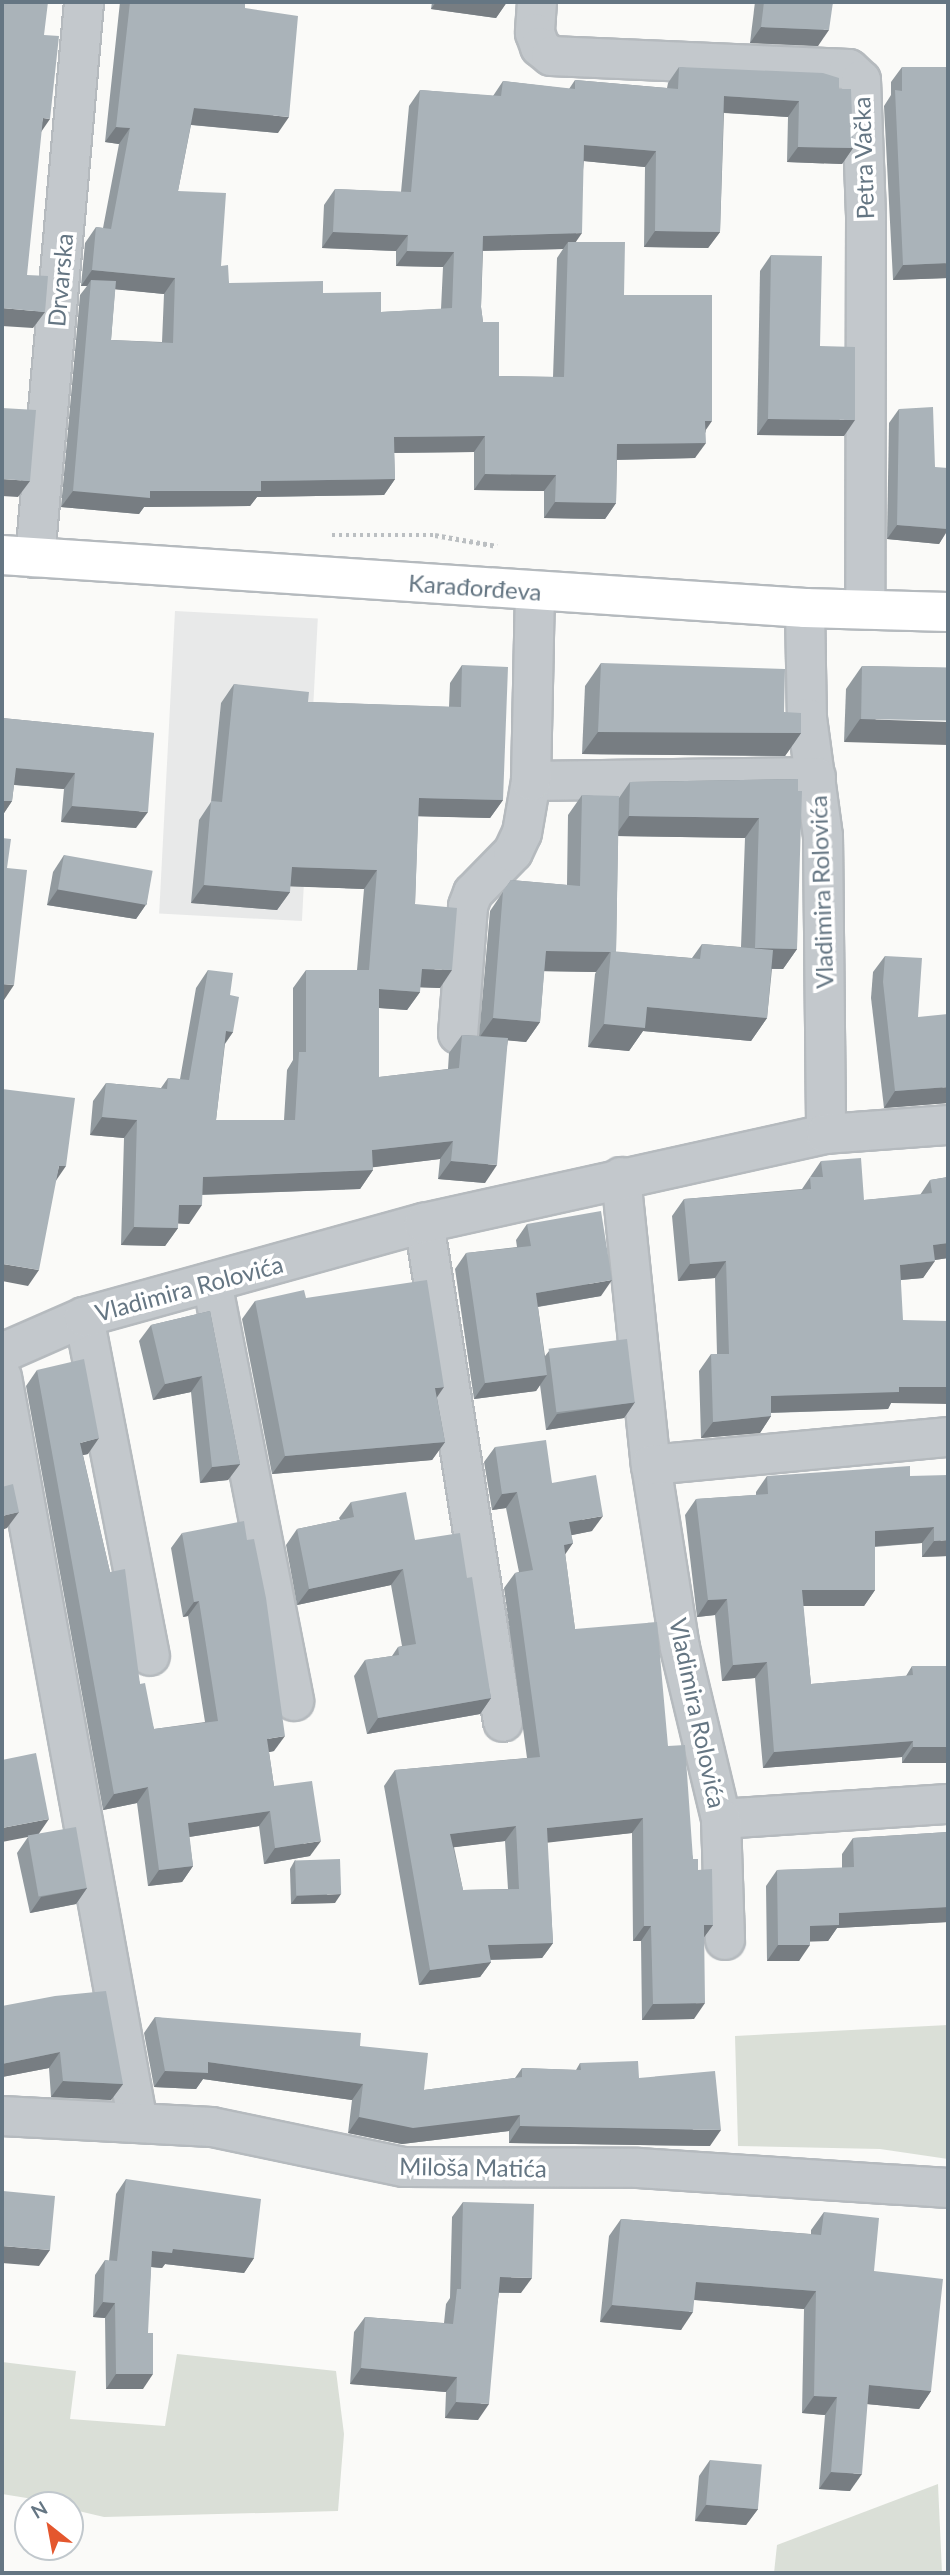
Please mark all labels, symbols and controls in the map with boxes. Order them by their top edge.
street label: Petra Vačka [846,96,880,220]
street label: Drvarska [42,232,78,328]
street label: Karađorđeva [407,568,543,606]
street label: Vladimira Rolovića [803,795,839,989]
street label: Vladimira Rolovića [92,1249,286,1327]
street label: Vladimira Rolovića [664,1615,732,1811]
street label: Miloša Matića [399,2151,547,2183]
north arrow [14,2491,84,2561]
text: N [27,2496,51,2523]

